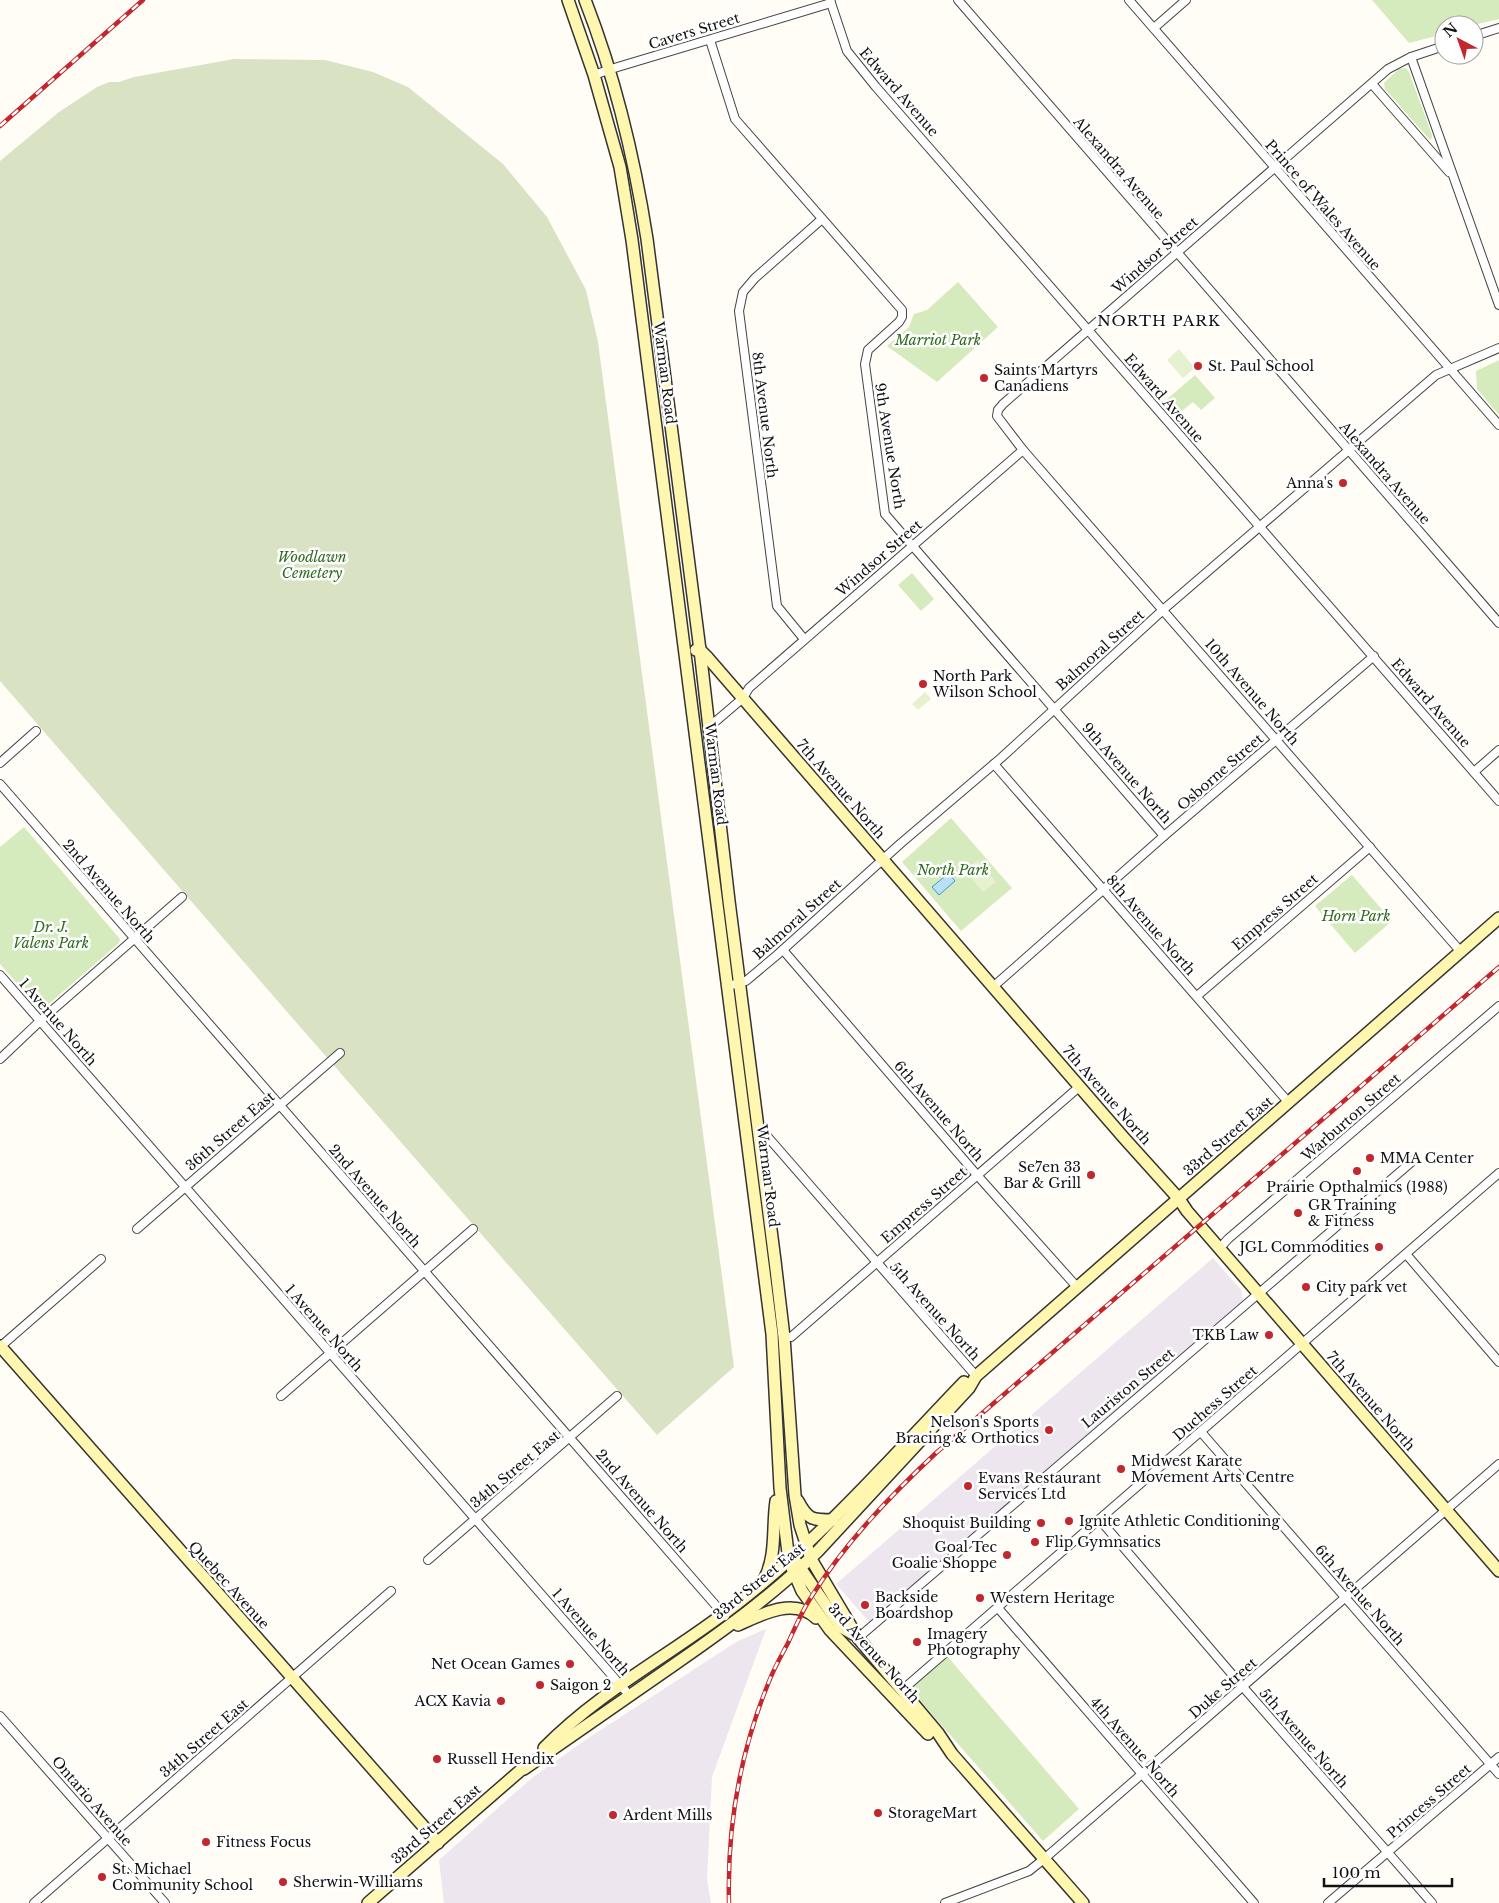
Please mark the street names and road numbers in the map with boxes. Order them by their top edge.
street label: Cavers Street [646,8,742,53]
street label: Edward Avenue [856,44,942,140]
street label: Alexandra Avenue [1069,112,1168,223]
street label: Prince of Wales Avenue [1261,136,1385,274]
street label: Windsor Street [1108,212,1202,298]
street label: Warman Road [650,320,680,426]
street label: Edward Avenue [1121,350,1207,446]
street label: 8th Avenue North [748,351,782,480]
street label: 9th Avenue North [871,382,909,511]
street label: Alexandra Avenue [1335,417,1434,528]
street label: Windsor Street [832,515,926,601]
street label: Balmoral Street [1052,605,1148,694]
street label: 10th Avenue North [1201,635,1303,749]
street label: Edward Avenue [1388,655,1474,751]
street label: 9th Avenue North [1078,719,1176,827]
street label: Warman Road [701,721,731,827]
street label: Osborne Street [1173,729,1267,814]
street label: 7th Avenue North [793,736,889,843]
street label: 2nd Avenue North [59,835,159,947]
street label: Empress Street [1228,869,1322,954]
street label: 8th Avenue North [1102,871,1200,979]
street label: Balmoral Street [749,874,845,963]
street label: 1 Avenue North [15,975,101,1070]
street label: 7th Avenue North [1059,1042,1155,1149]
street label: 6th Avenue North [890,1057,988,1165]
street label: Warburton Street [1297,1069,1405,1165]
street label: 36th Street East [182,1087,279,1175]
street label: 33rd Street East [1179,1092,1277,1180]
street label: Warman Road [753,1123,783,1229]
street label: 2nd Avenue North [325,1140,425,1252]
street label: Empress Street [877,1162,971,1247]
street label: 5th Avenue North [886,1258,984,1364]
street label: 1 Avenue North [281,1281,367,1376]
street label: Lauriston Street [1078,1344,1179,1432]
street label: 7th Avenue North [1323,1348,1419,1455]
street label: Duchess Street [1169,1361,1261,1444]
street label: 34th Street East [467,1426,564,1512]
street label: 2nd Avenue North [592,1445,692,1557]
street label: Quebec Avenue [185,1537,273,1633]
street label: 33rd Street East [709,1538,809,1624]
street label: 6th Avenue North [1311,1541,1409,1649]
street label: 1 Avenue North [548,1585,634,1680]
street label: 3rd Avenue North [824,1599,924,1707]
street label: Duke Street [1185,1653,1261,1722]
street label: 5th Avenue North [1256,1684,1353,1792]
street label: 4th Avenue North [1087,1693,1184,1801]
street label: 34th Street East [156,1694,252,1781]
street label: Ontario Avenue [48,1752,136,1850]
street label: Princess Street [1383,1759,1475,1842]
street label: 33rd Street East [387,1780,485,1868]

